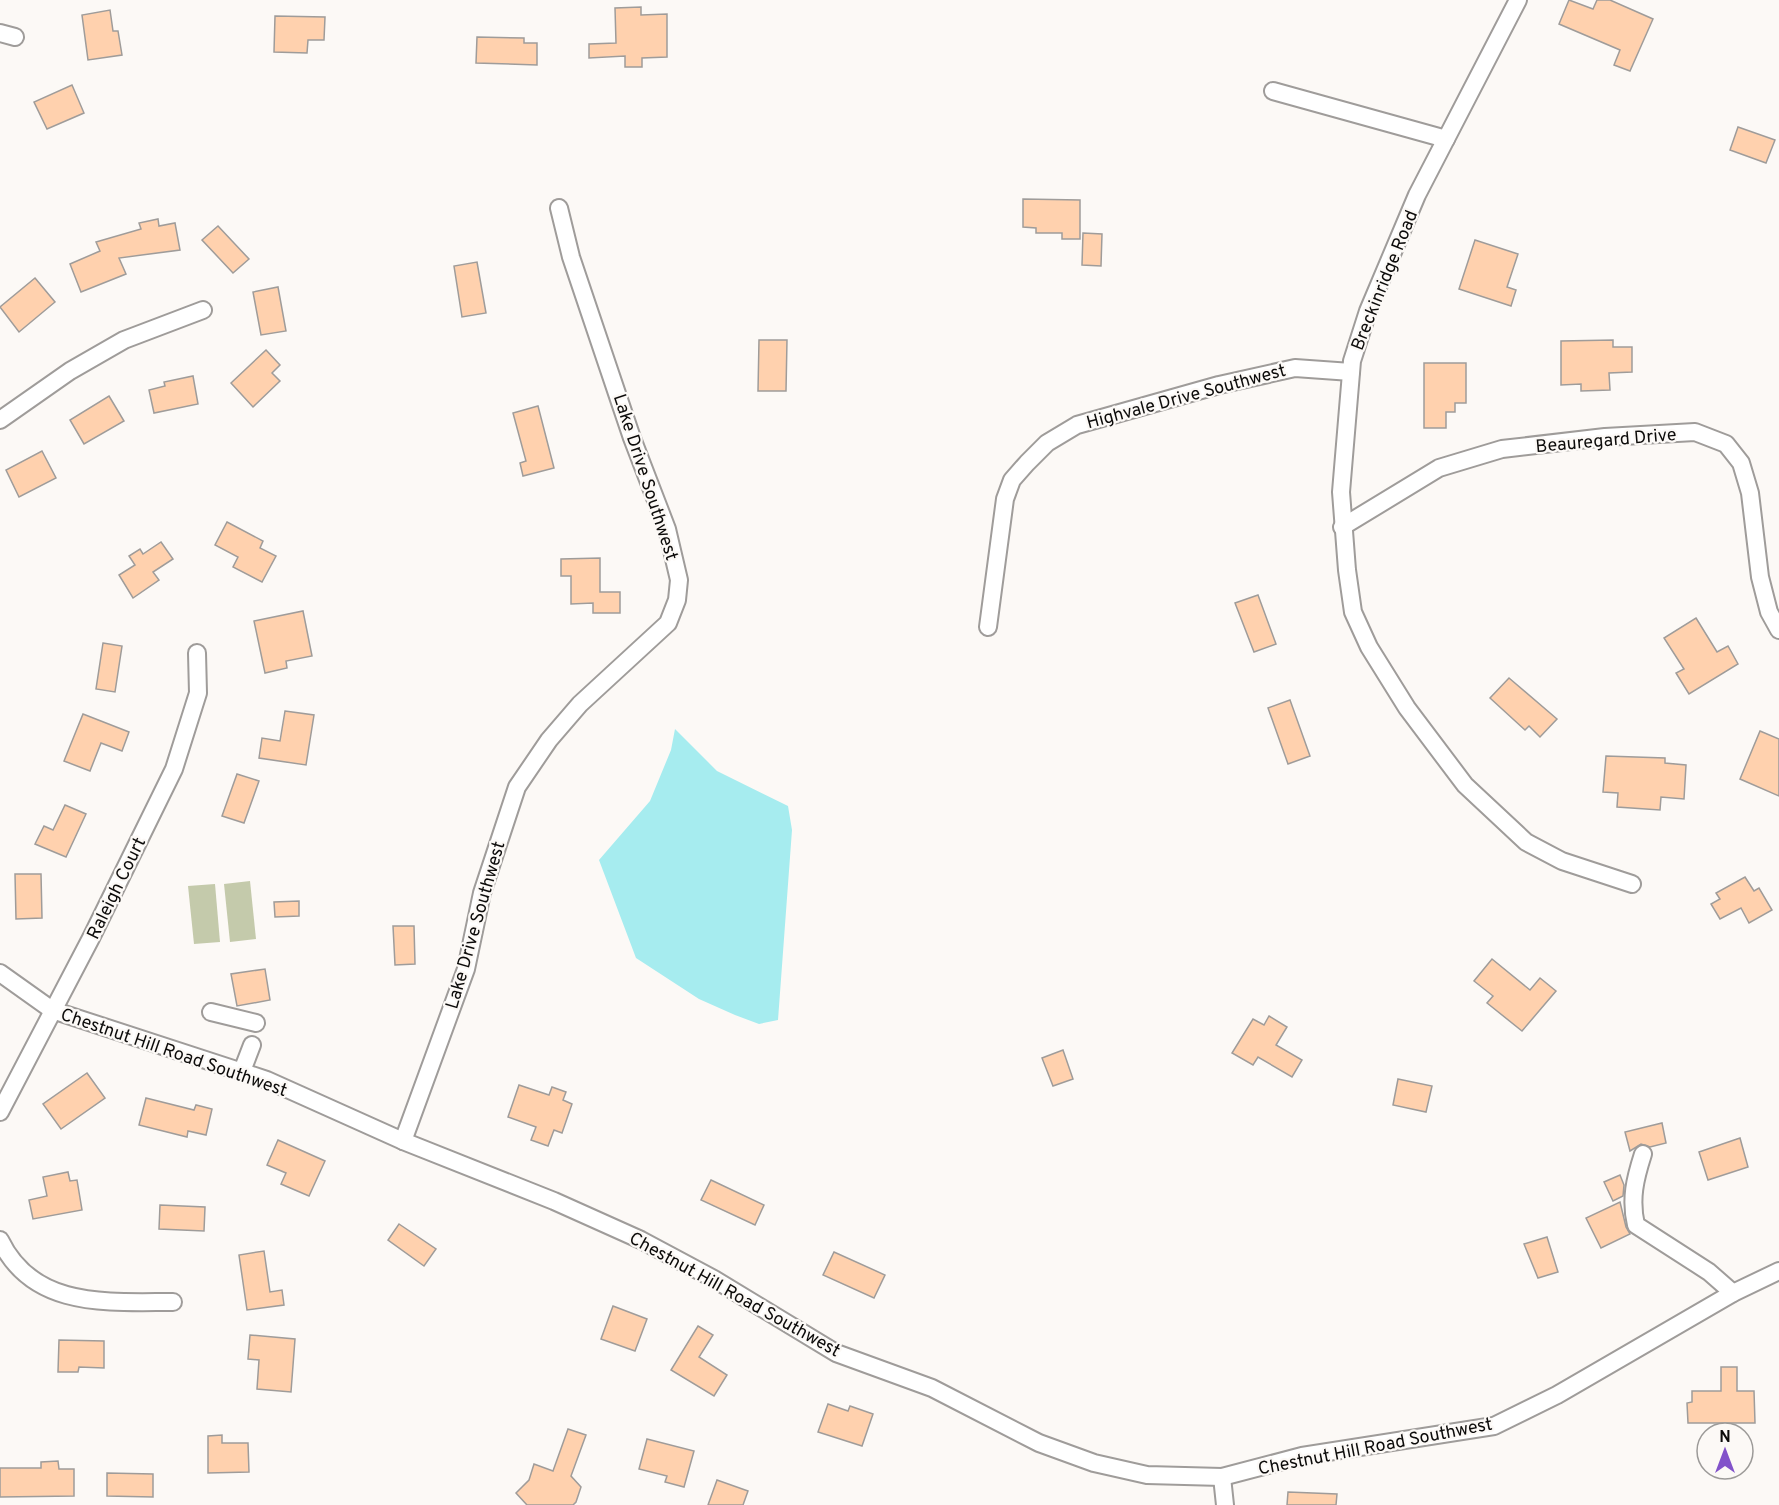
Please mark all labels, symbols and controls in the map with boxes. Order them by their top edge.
street label: Breckinridge Road [1347,207,1424,354]
street label: Highvale Drive Southwest [1084,360,1289,435]
street label: Lake Drive Southwest [607,391,682,564]
street label: Beauregard Drive [1535,424,1678,459]
street label: Raleigh Court [83,834,152,944]
street label: Lake Drive Southwest [441,839,511,1012]
street label: Chestnut Hill Road Southwest [57,1004,290,1103]
street label: Chestnut Hill Road Southwest [625,1228,844,1363]
street label: Chestnut Hill Road Southwest [1256,1413,1494,1481]
north arrow [1695,1421,1755,1481]
text: N [1719,1428,1731,1448]

